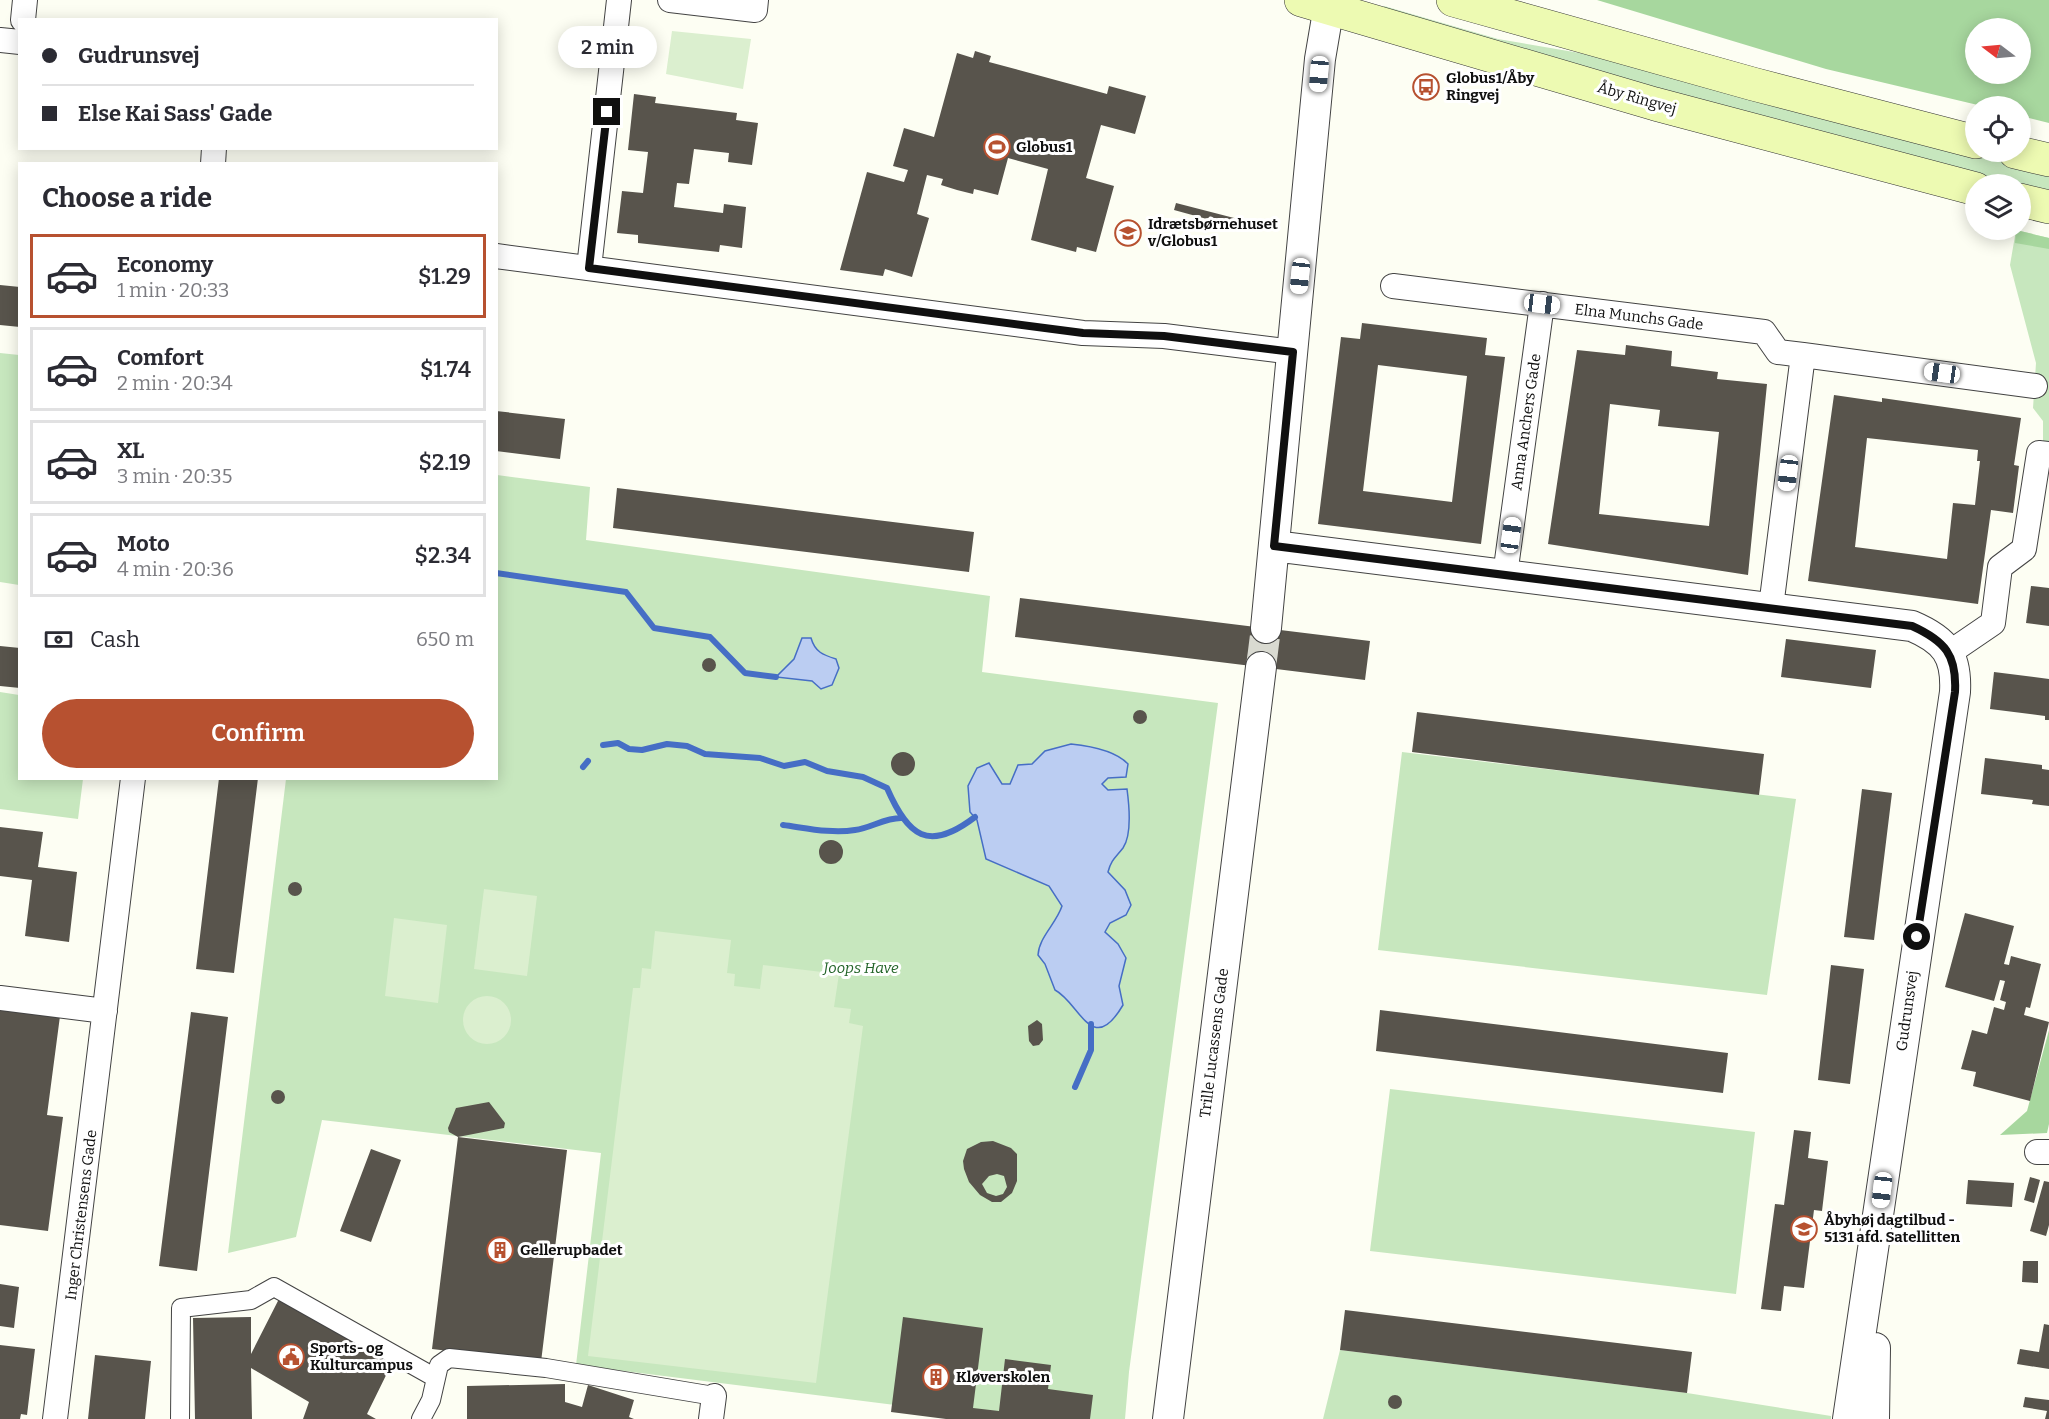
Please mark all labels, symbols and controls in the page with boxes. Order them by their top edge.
north arrow [1965,18,2031,84]
map controls [1965,18,2031,240]
callout: 2 min [558,25,656,67]
text: 2 min [581,35,634,59]
text: Gudrunsvej [78,42,200,69]
car [1308,55,1330,93]
place label: Globus1/Åby Ringvej [1446,69,1535,104]
bus stop icon: Globus1/Åby Ringvej [1411,72,1441,102]
street label: Åby Ringvej [1595,78,1679,118]
button: locate [1965,96,2031,162]
route end [593,98,620,125]
text: Else Kai Sass' Gade [78,100,272,127]
sports icon: Globus1 [982,132,1012,162]
place label: Globus1 [1016,138,1073,156]
button: layers [1965,174,2031,240]
text: Choose a ride [42,182,212,214]
place label: Idrætsbørnehuset v/Globus1 [1147,215,1278,250]
school or university icon: Idrætsbørnehuset v/Globus1 [1113,218,1143,248]
icon: car [45,249,99,303]
text: Economy [117,251,213,278]
car [1289,257,1311,295]
text: $1.29 [418,263,471,290]
text: 1 min · 20:33 [117,278,229,302]
car [1523,293,1561,315]
street label: Elna Munchs Gade [1574,300,1704,334]
icon: car [45,342,99,396]
text: Comfort [117,344,204,371]
street label: Anna Anchers Gade [1507,352,1545,492]
text: $1.74 [420,356,471,383]
car [1923,362,1961,384]
text: 2 min · 20:34 [117,371,233,395]
icon: car [45,435,99,489]
text: XL [117,437,144,464]
text: $2.19 [419,449,471,476]
car [1777,454,1799,492]
text: 3 min · 20:35 [117,464,232,488]
car [1500,516,1522,554]
icon: car [45,528,99,582]
text: Moto [117,530,170,557]
text: $2.34 [414,542,471,569]
text: 4 min · 20:36 [117,557,234,581]
icon: cash [42,623,75,656]
text: Cash [90,626,140,653]
text: 650 m [416,627,474,651]
button: Confirm [42,699,474,768]
route start [1903,923,1930,950]
park label: Joops Have [822,959,899,977]
street label: Trille Lucassens Gade [1196,967,1232,1119]
street label: Gudrunsvej [1892,970,1922,1052]
street label: Inger Christensens Gade [62,1129,100,1301]
car [1871,1171,1893,1209]
place label: Åbyhøj dagtilbud - 5131 afd. Satellitten [1824,1211,1960,1246]
school or university icon: Åbyhøj dagtilbud - 5131 afd. Satellitten [1789,1214,1819,1244]
building icon: Gellerupbadet [485,1235,515,1265]
place label: Gellerupbadet [520,1241,623,1259]
place label: Sports- og Kulturcampus [310,1339,413,1374]
public building icon: Sports- og Kulturcampus [276,1342,306,1372]
building icon: Kløverskolen [921,1362,951,1392]
place label: Kløverskolen [956,1368,1050,1386]

